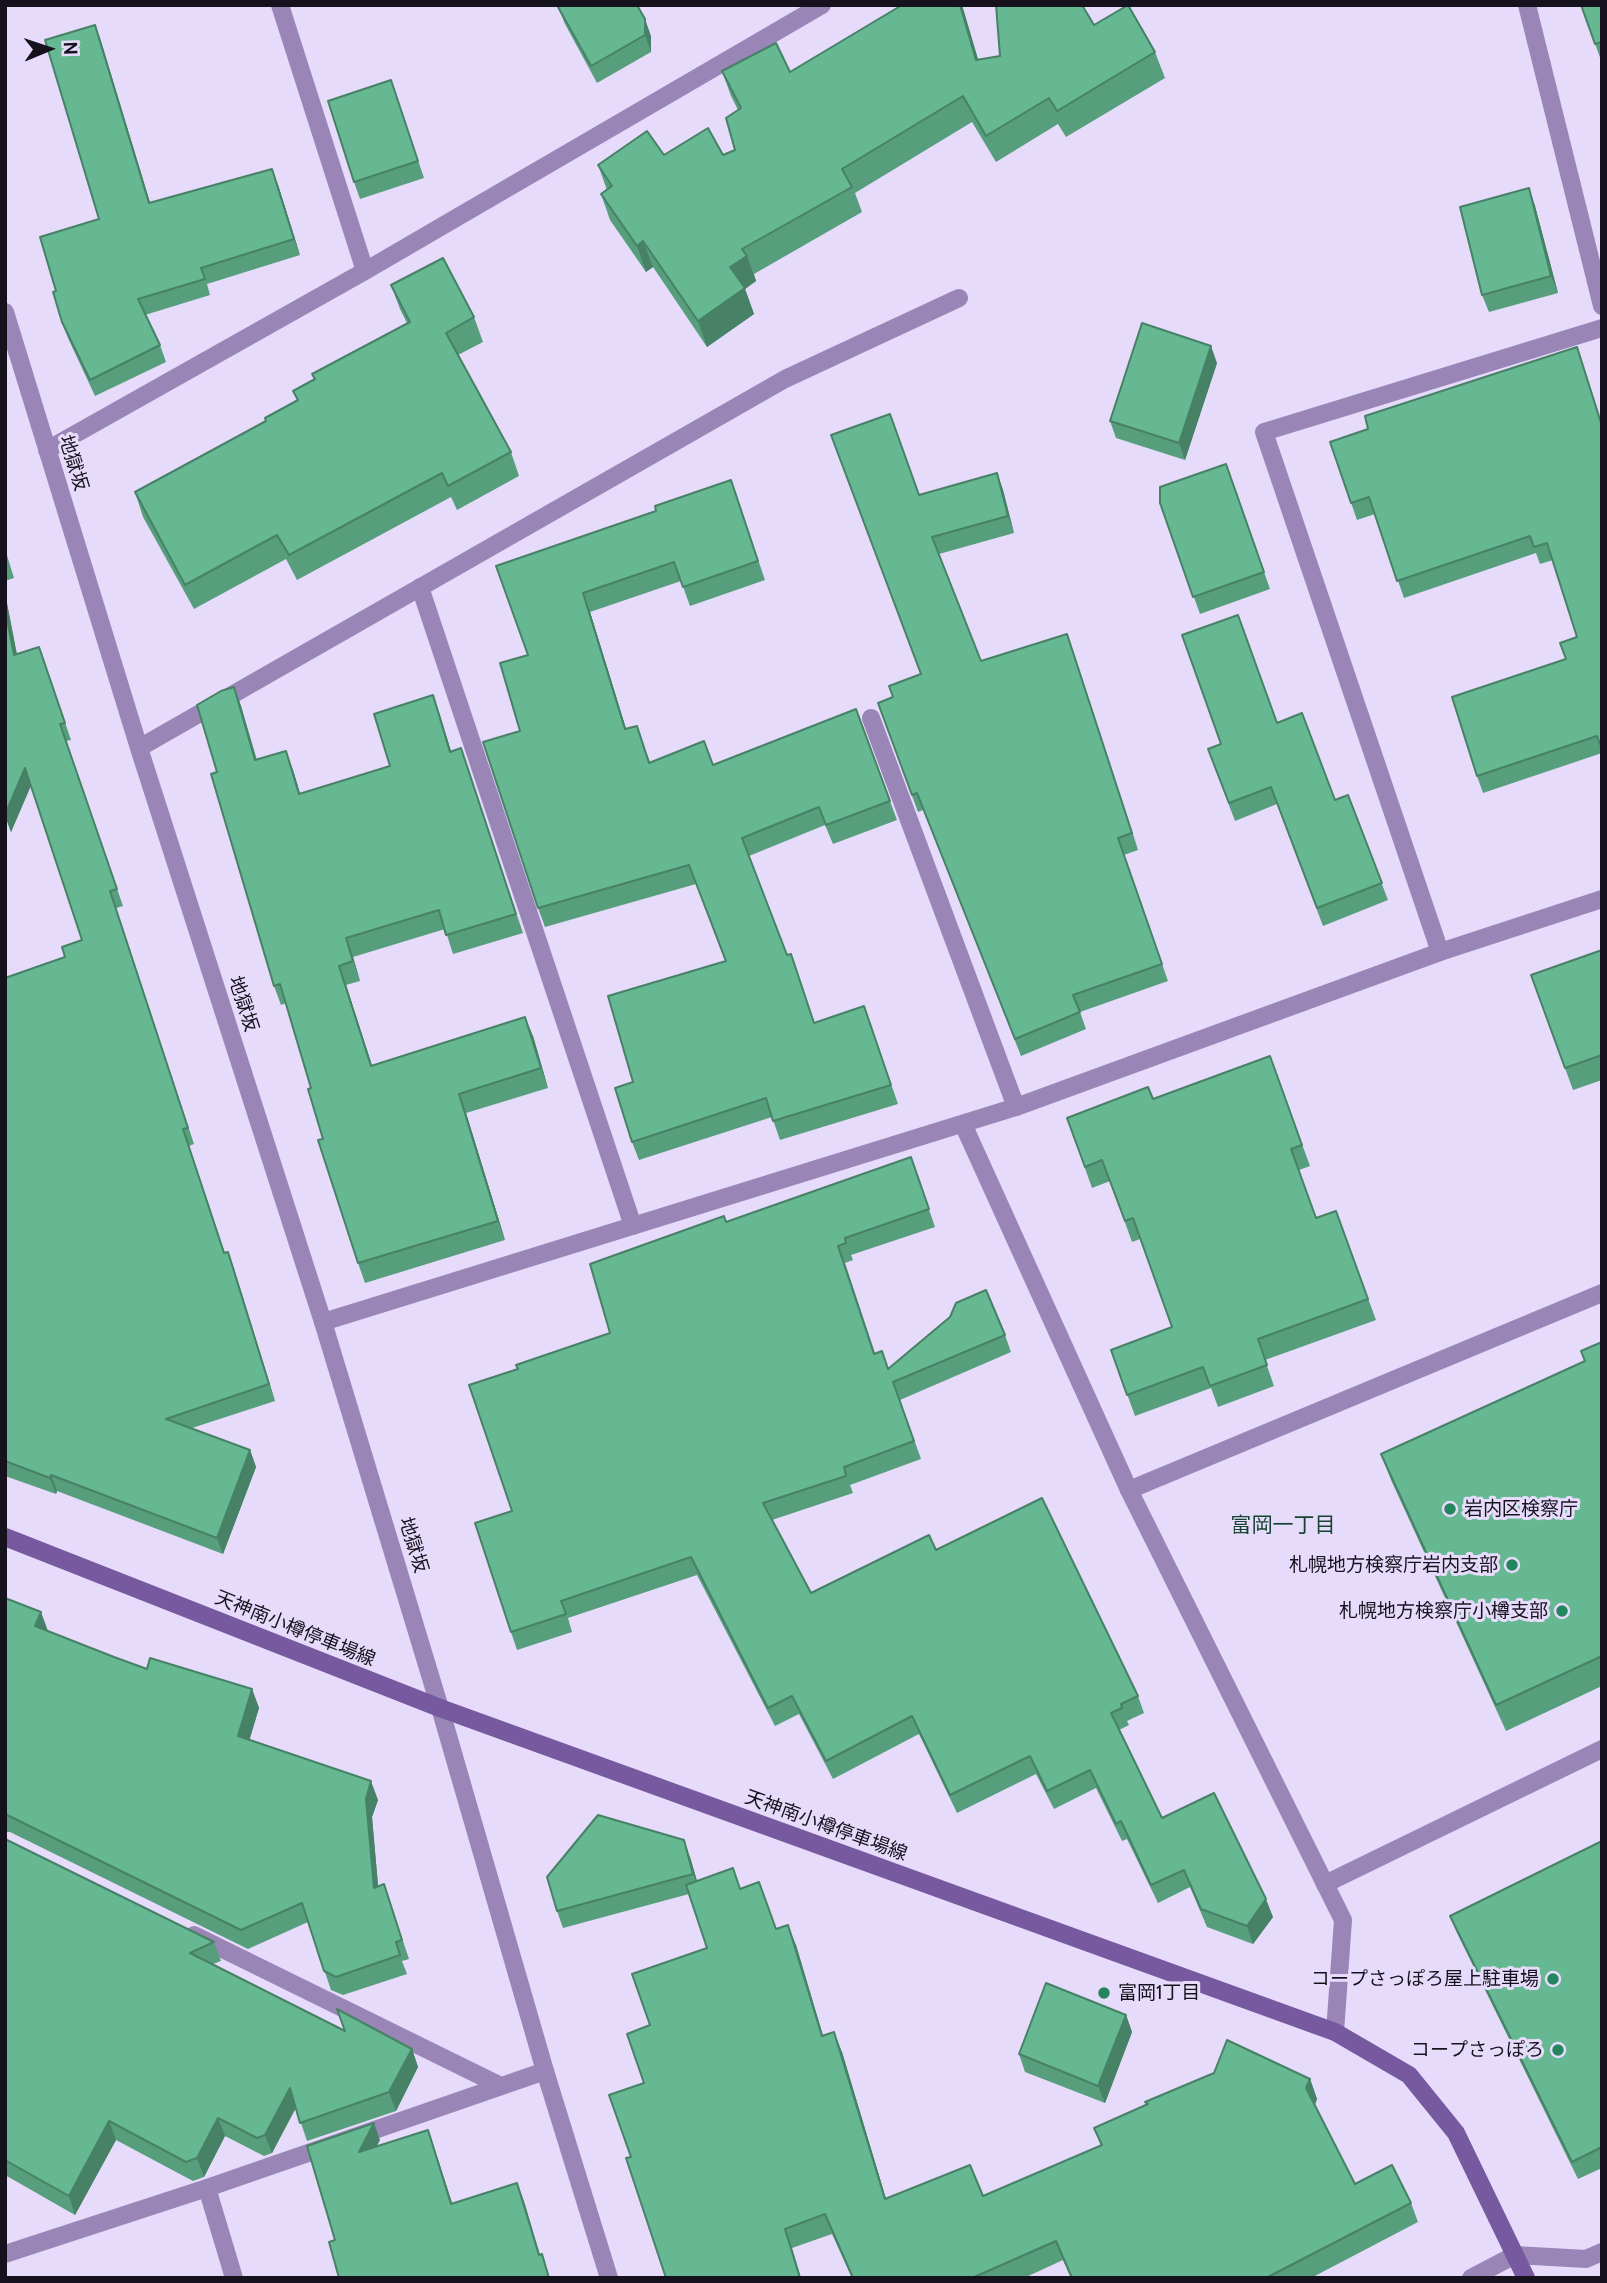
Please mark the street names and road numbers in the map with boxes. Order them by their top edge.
street label: 地獄坂 [54,432,92,494]
street label: 地獄坂 [223,973,263,1035]
street label: 地獄坂 [394,1514,432,1576]
street label: 天神南小樽停車場線 [211,1586,379,1672]
street label: 天神南小樽停車場線 [742,1786,910,1866]

